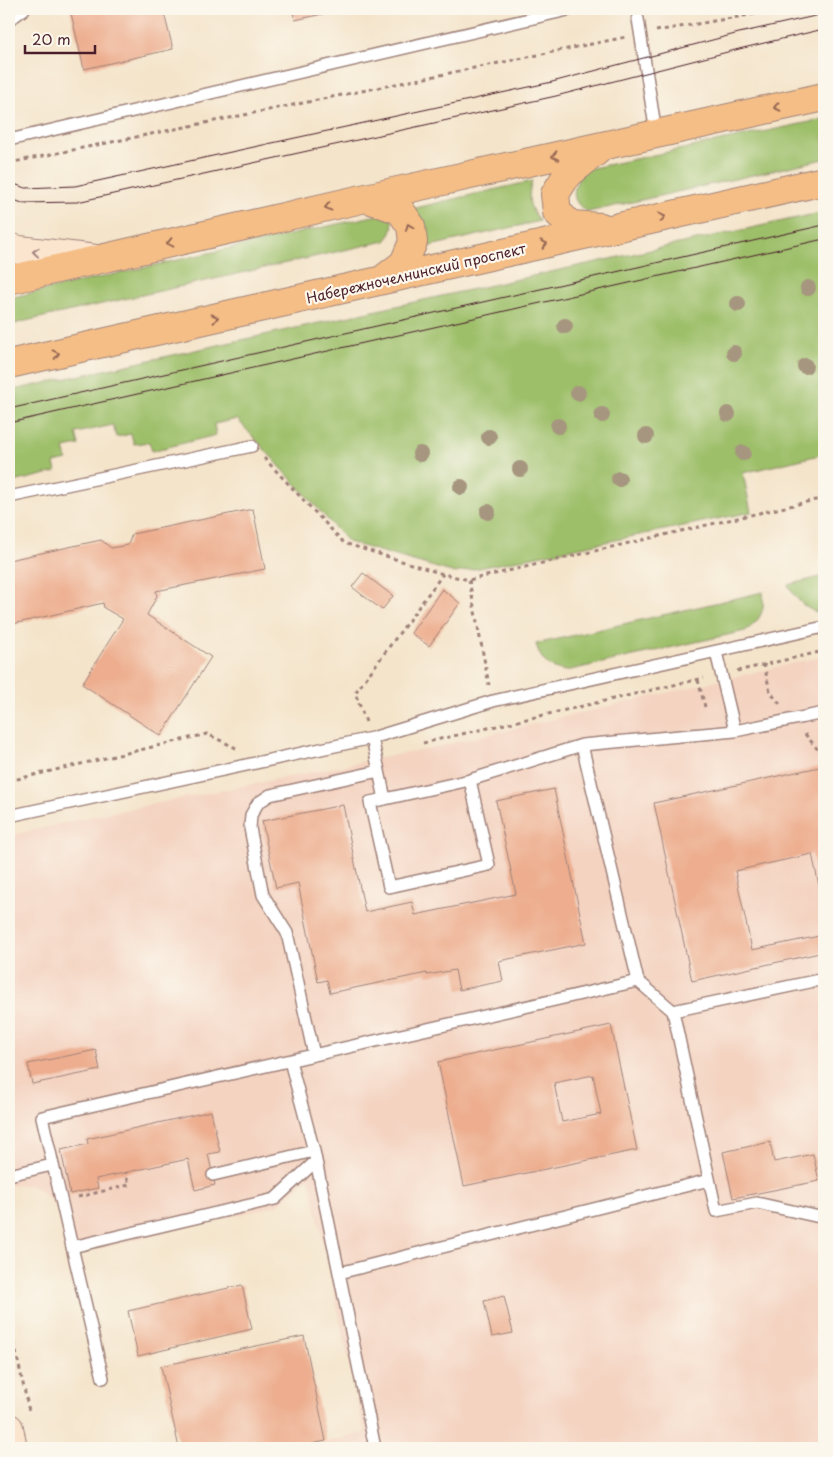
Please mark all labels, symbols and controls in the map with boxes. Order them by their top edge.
scale bar [25,22,95,54]
text: 20 m [32,27,71,50]
one-way arrow [772,101,781,112]
one-way arrow [551,151,559,161]
one-way arrow [324,201,332,212]
one-way arrow [658,212,667,223]
one-way arrow [405,223,415,232]
one-way arrow [165,237,174,248]
street label: Набережночелнинский проспект [304,237,528,309]
one-way arrow [540,239,549,250]
one-way arrow [31,247,39,258]
one-way arrow [210,313,219,324]
one-way arrow [52,349,61,360]

